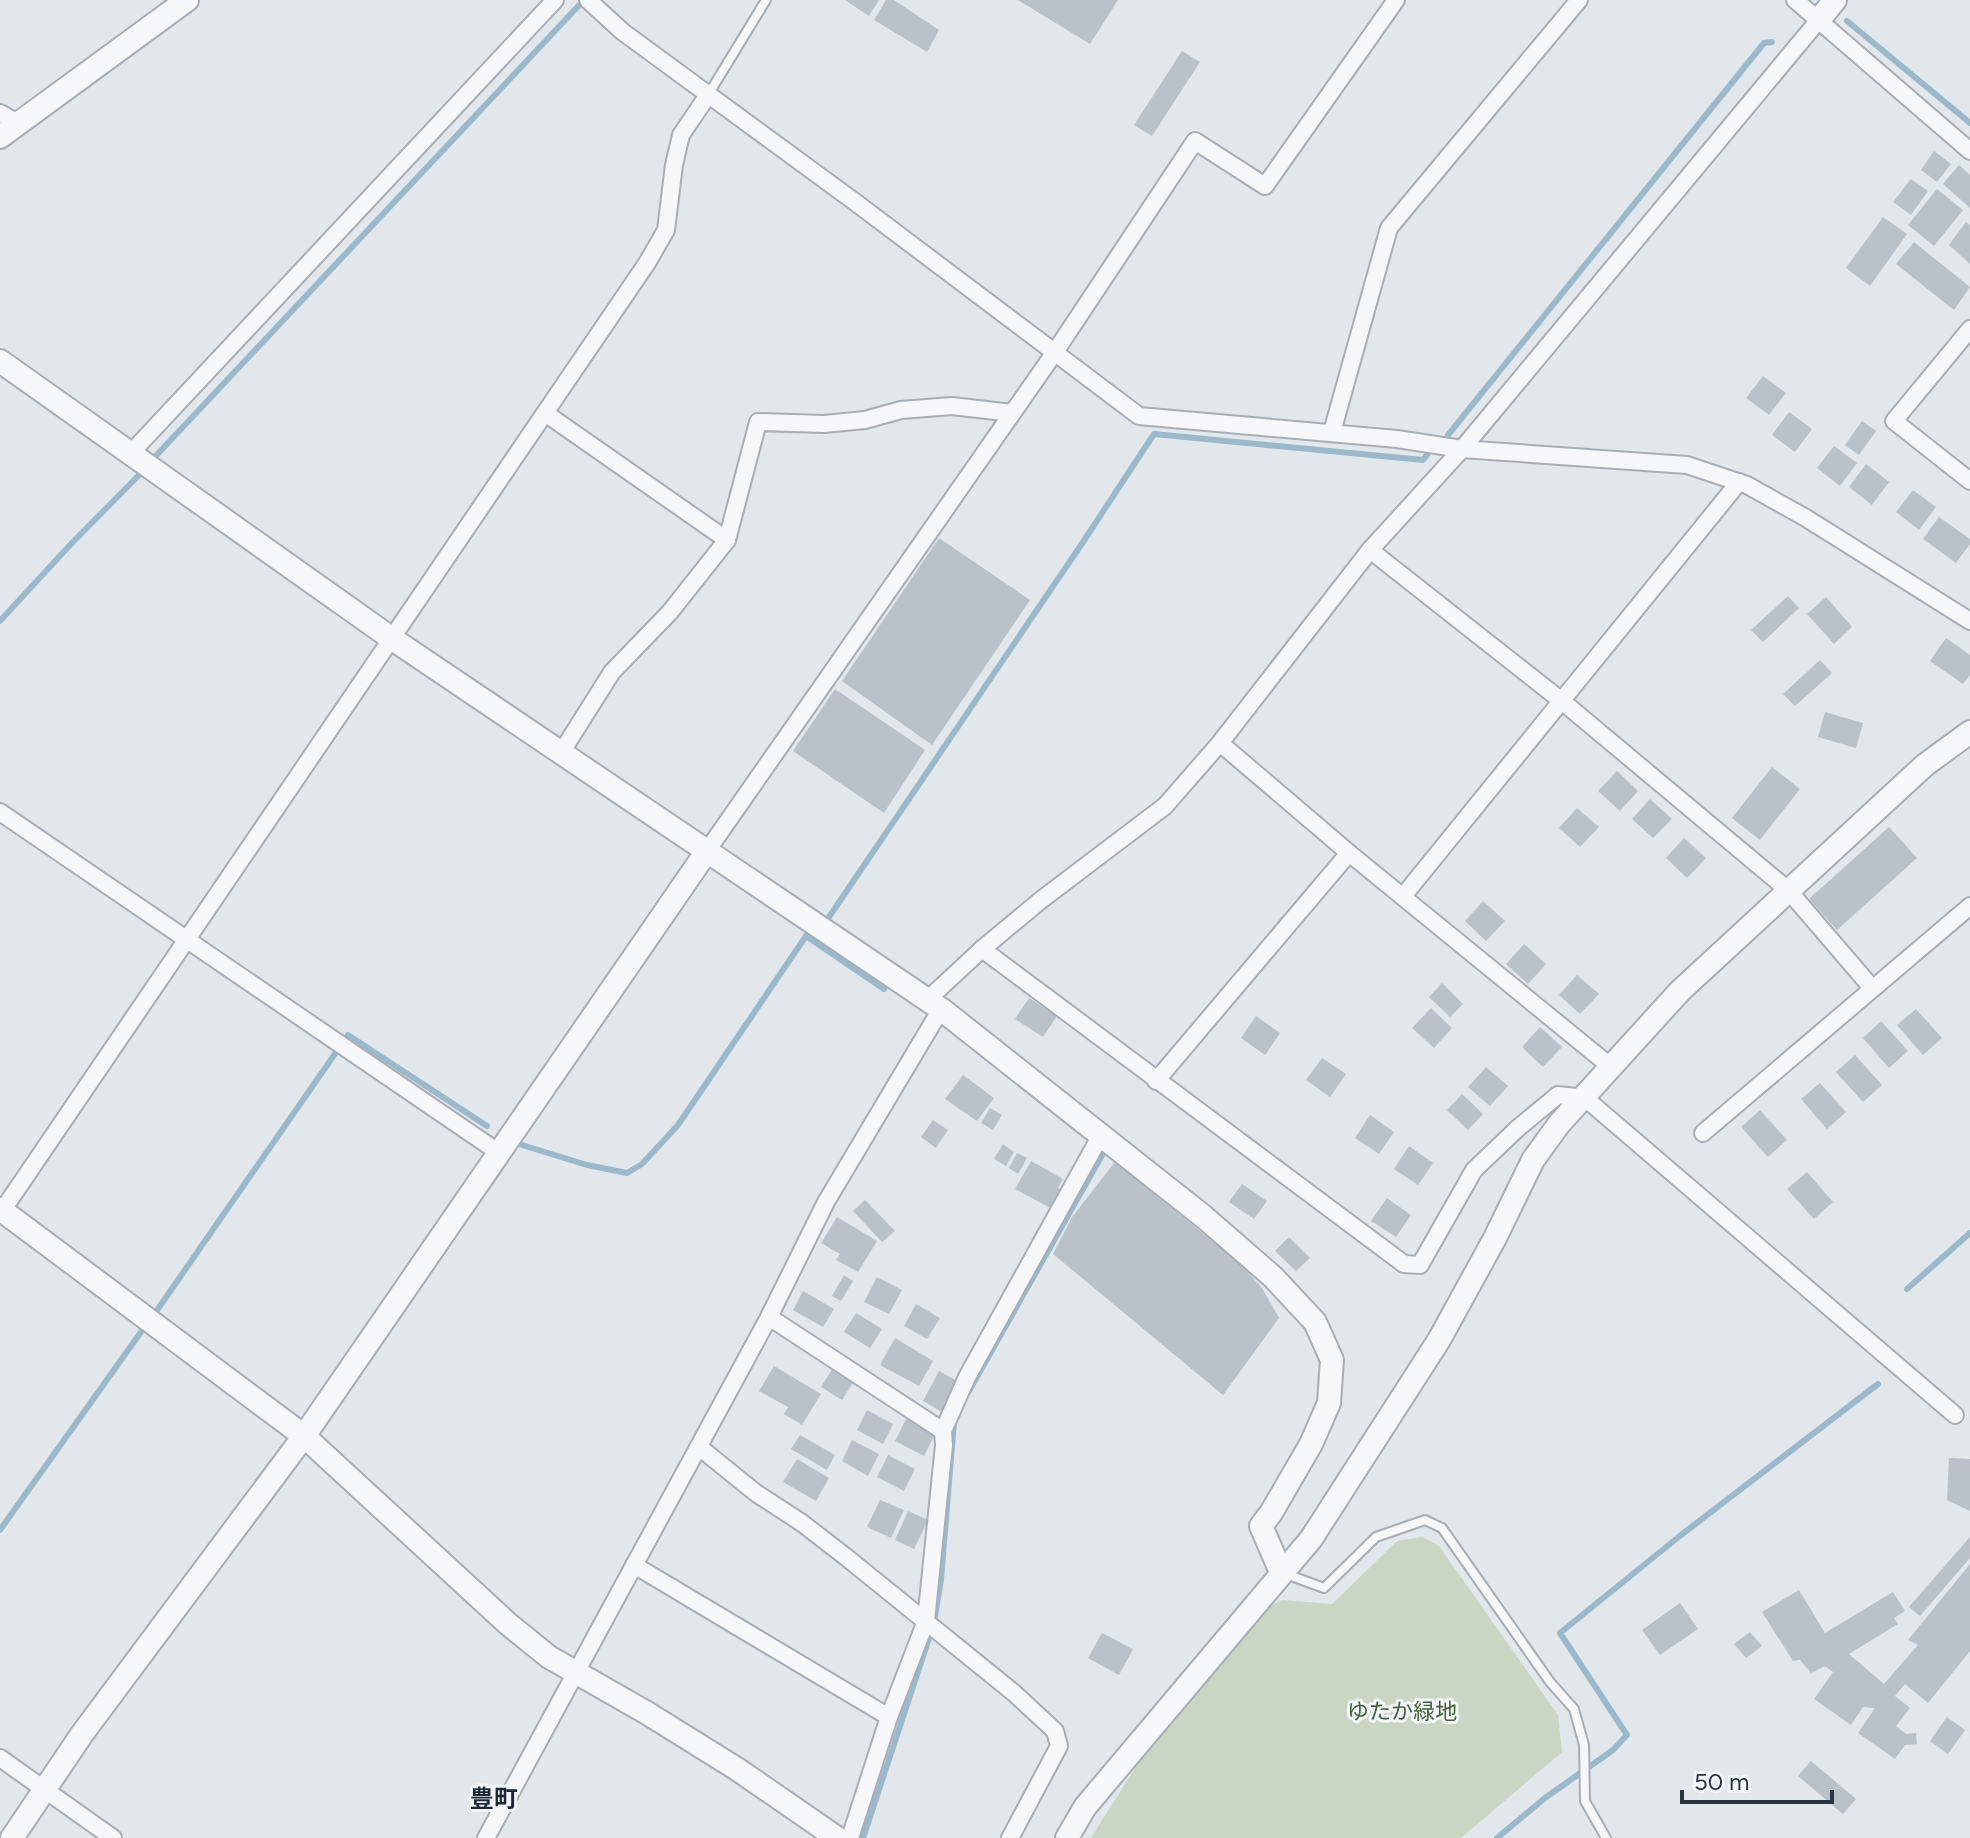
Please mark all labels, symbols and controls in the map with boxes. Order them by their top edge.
park label: ゆたか緑地 [1347,1698,1457,1725]
scale bar [1682,1754,1832,1804]
text: 50 m [1694,1767,1750,1796]
district label: 豊町 [470,1784,518,1813]

